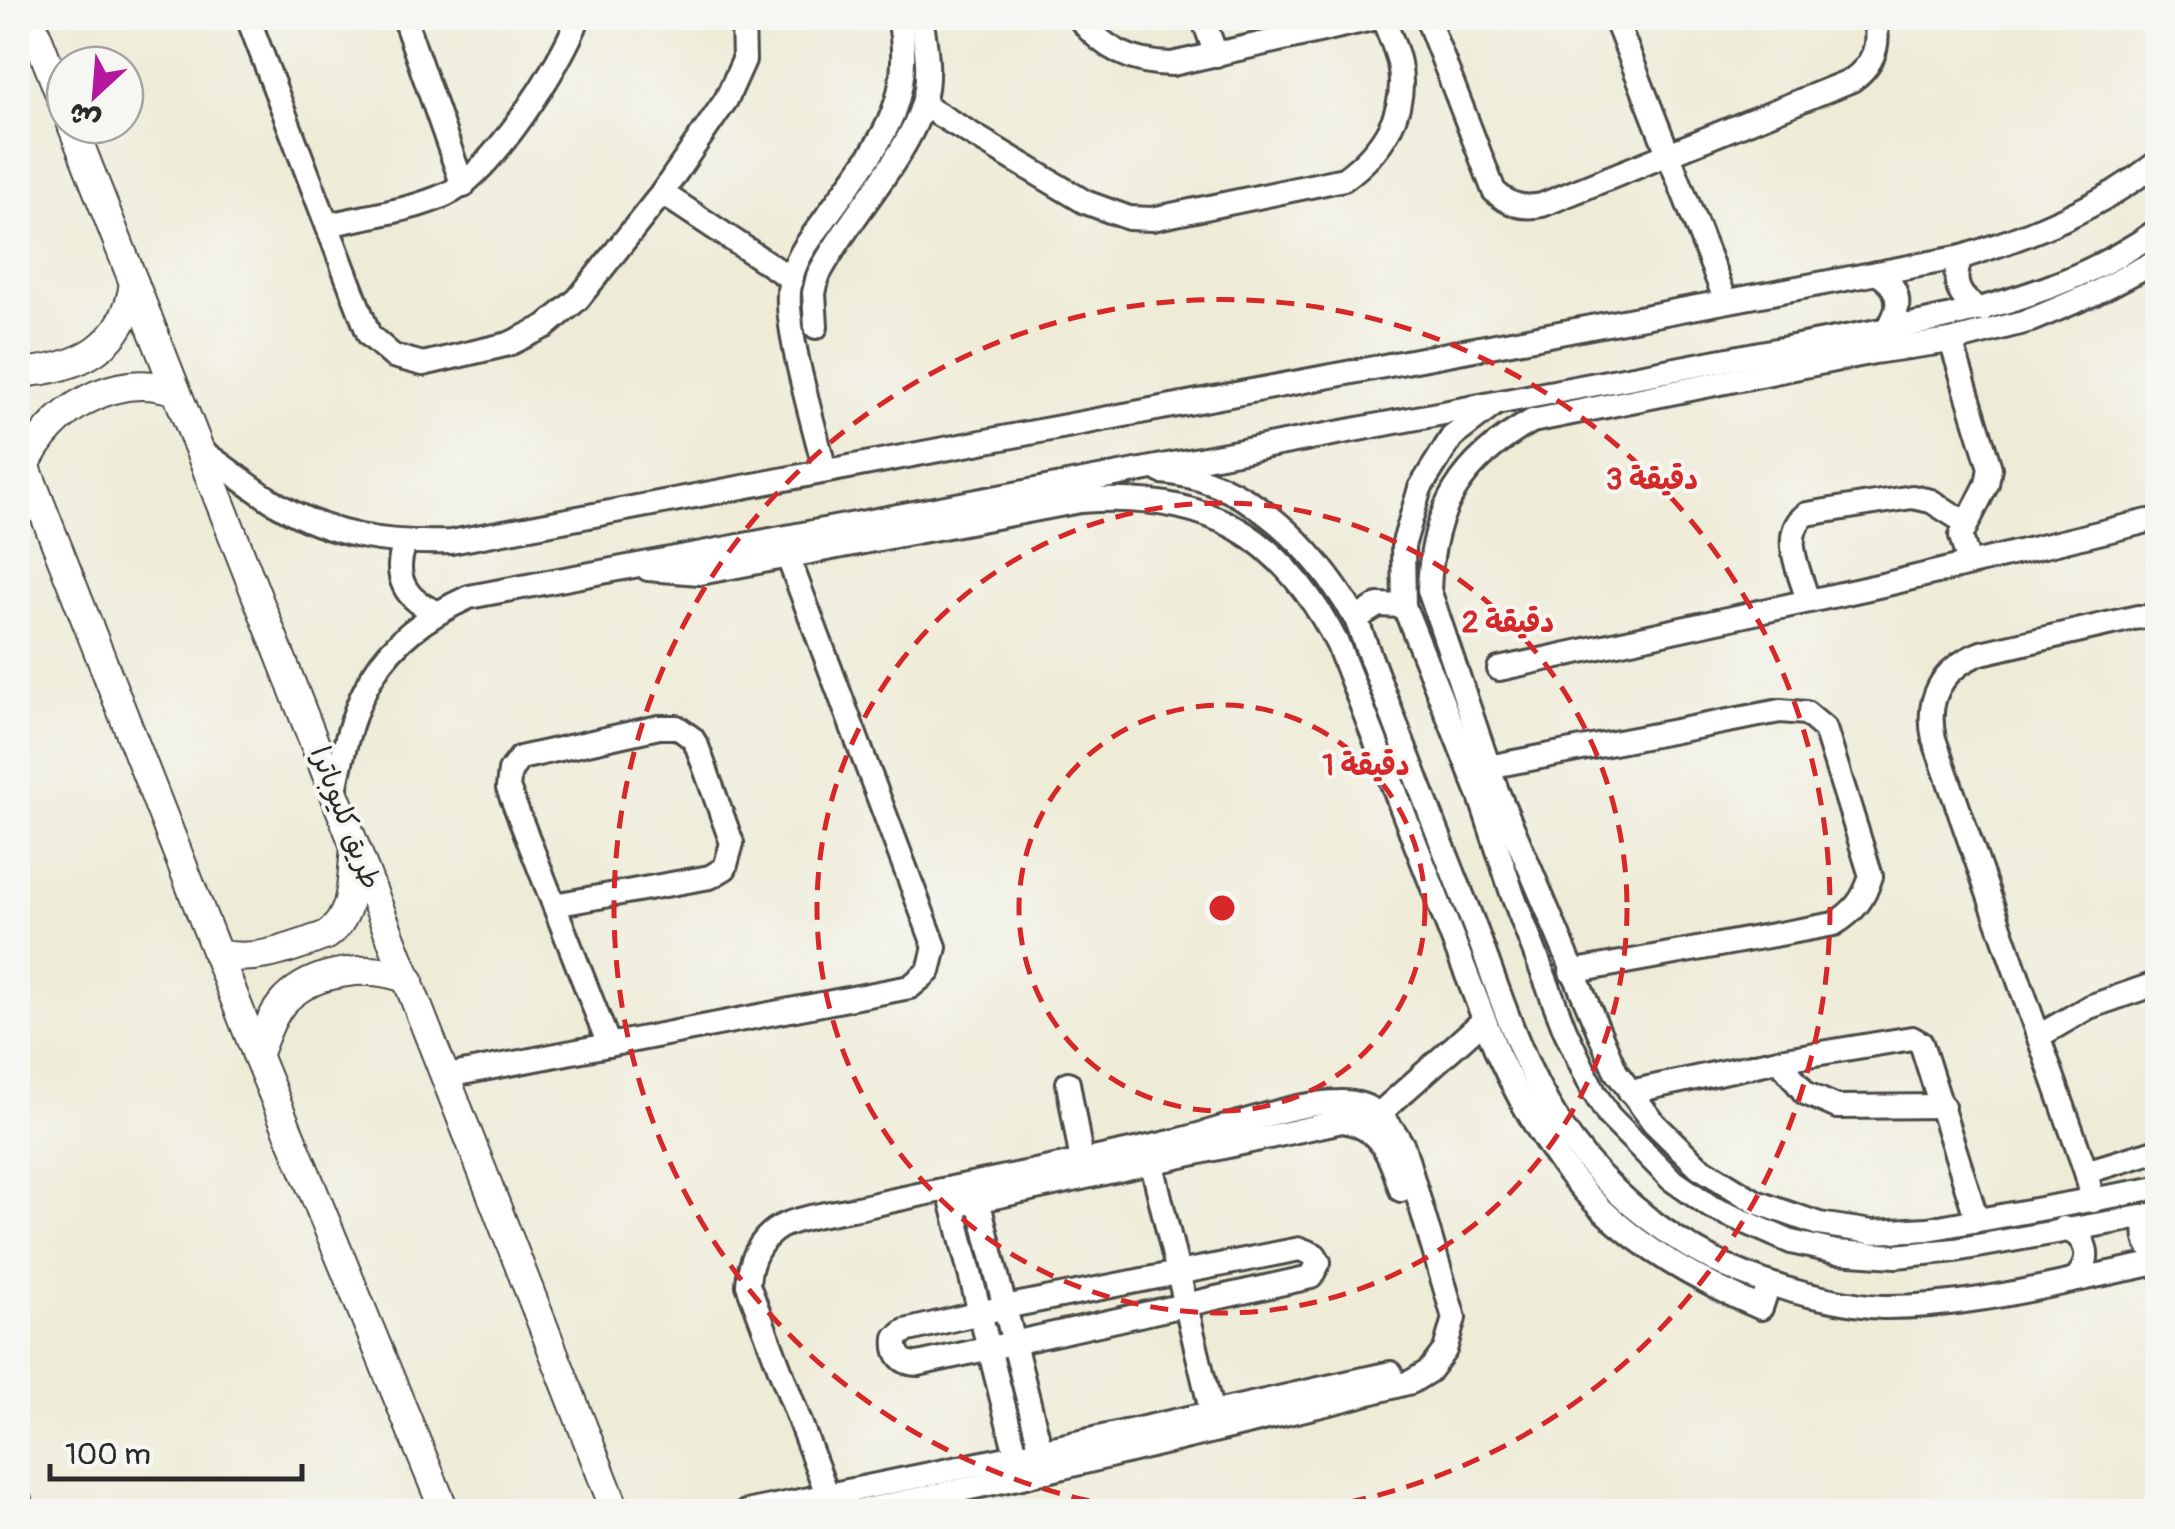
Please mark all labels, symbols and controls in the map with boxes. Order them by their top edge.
north arrow [45,45,145,145]
text: ش [63,94,106,139]
text: 3 دقيقة [1606,461,1698,498]
text: 2 دقيقة [1462,604,1554,641]
street label: طريق كليوباترا [302,742,388,894]
text: 1 دقيقة [1322,747,1410,784]
centre of rings [1204,890,1240,926]
scale bar [50,1419,302,1481]
text: 100 m [65,1436,151,1473]

